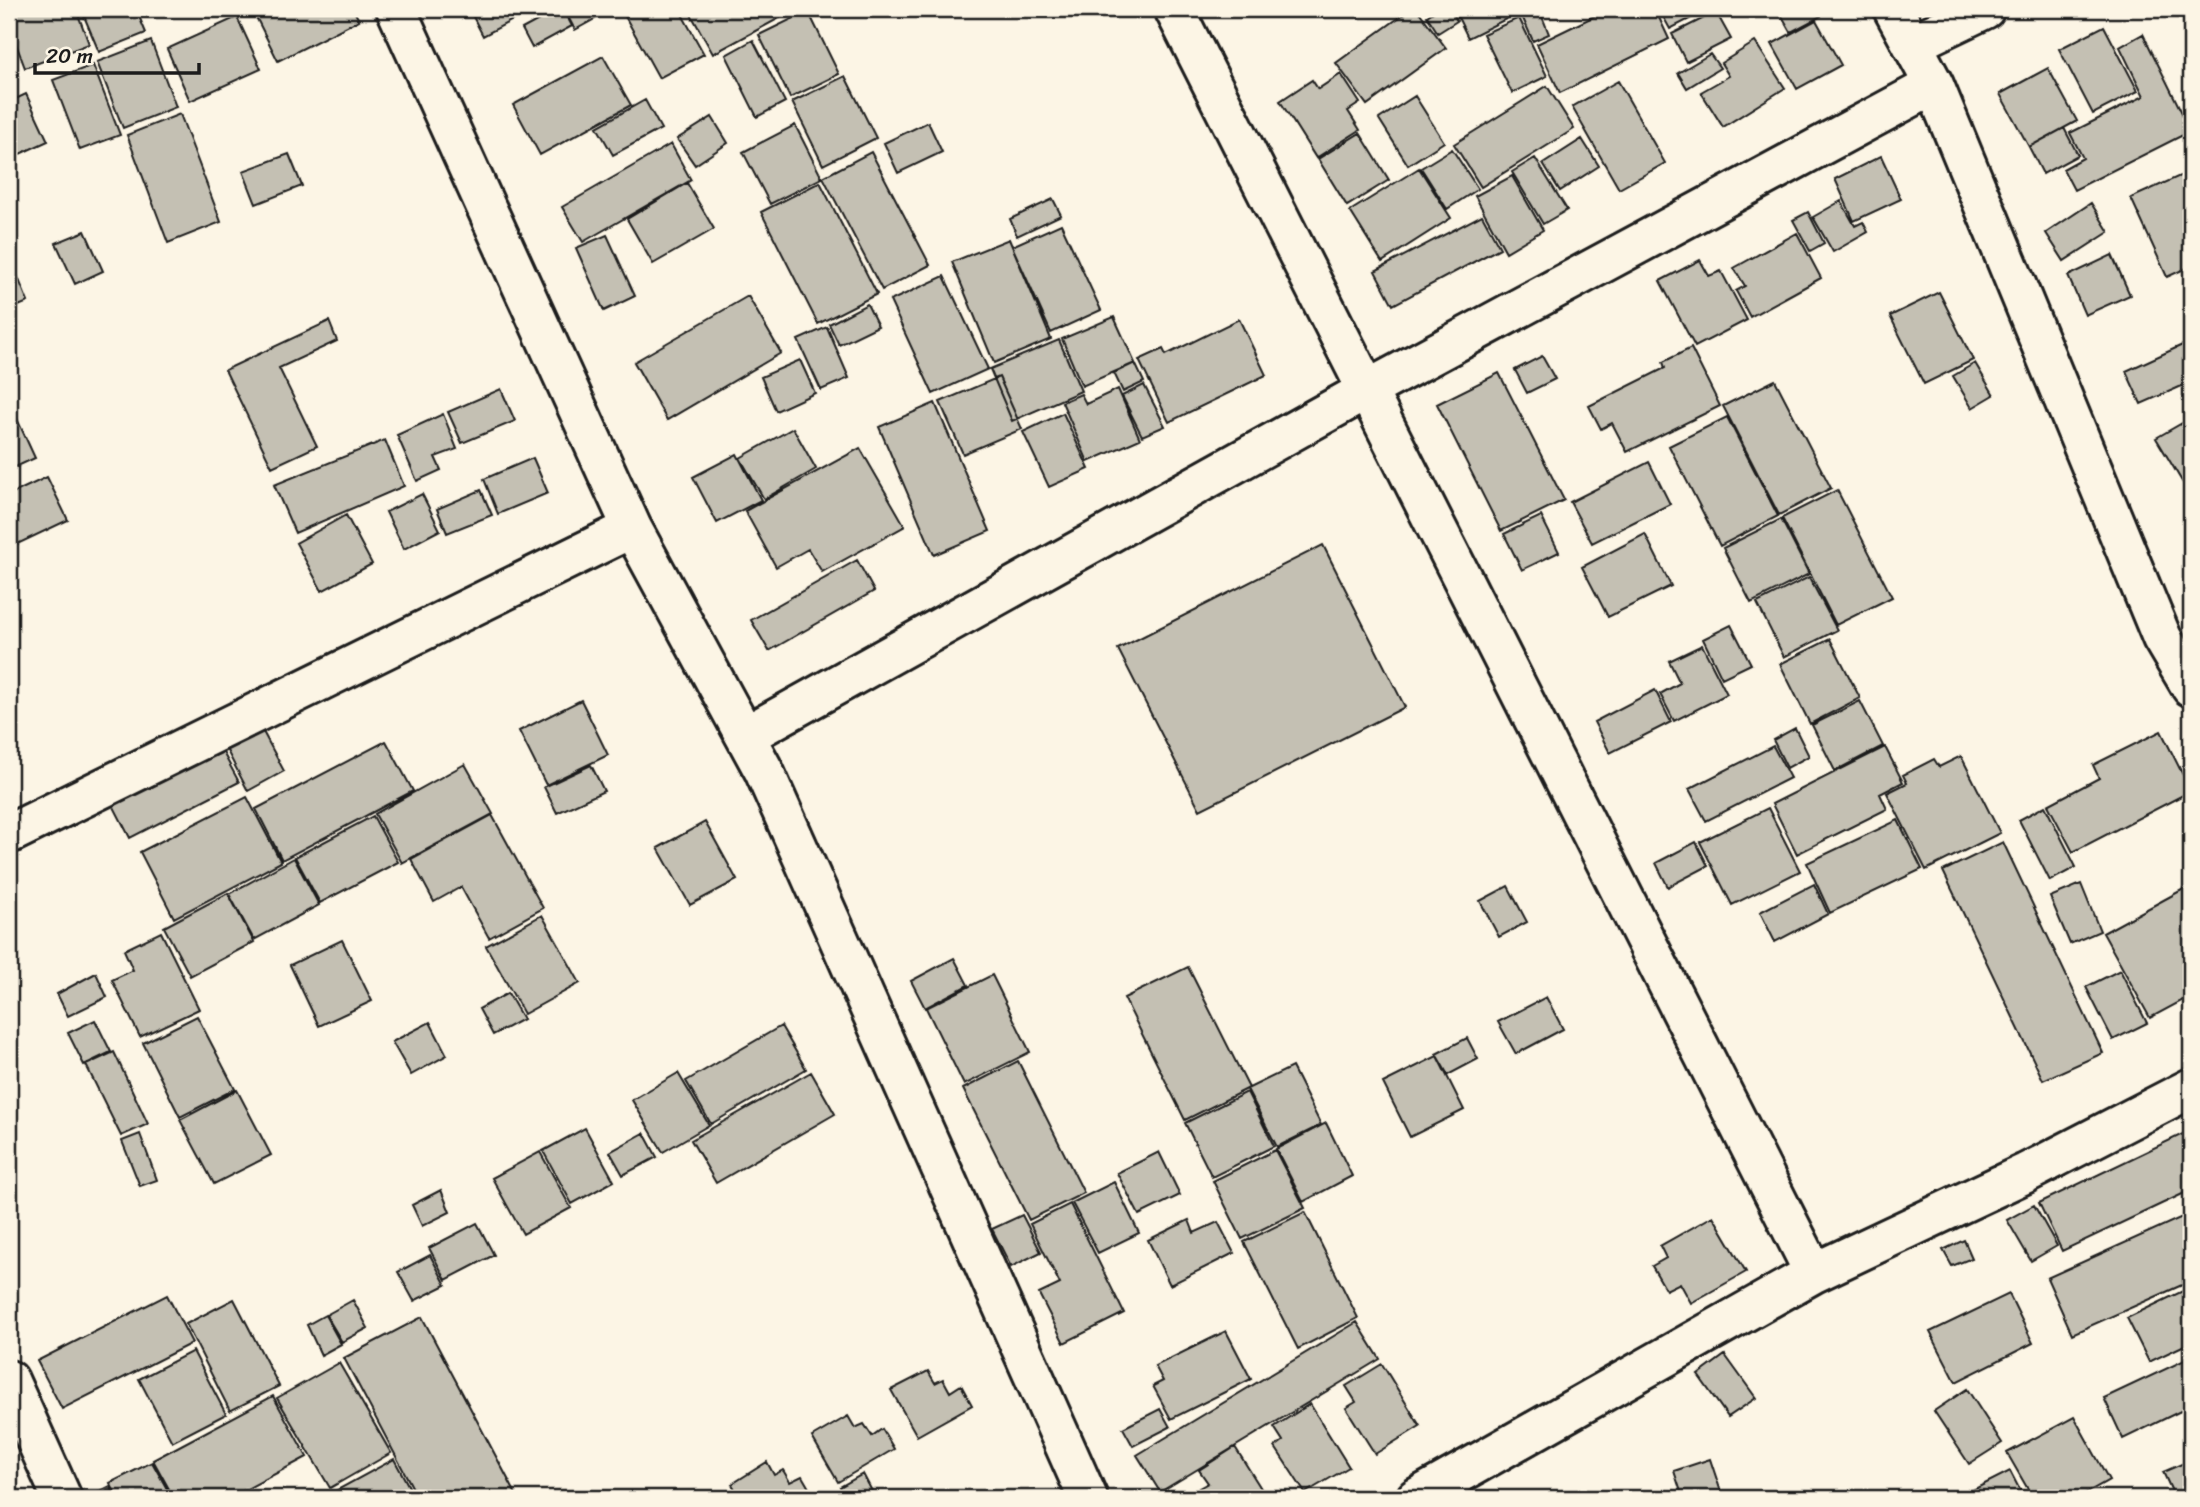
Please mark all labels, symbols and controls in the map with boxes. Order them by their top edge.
scale bar [35,32,200,76]
text: 20 m [46,37,93,75]

